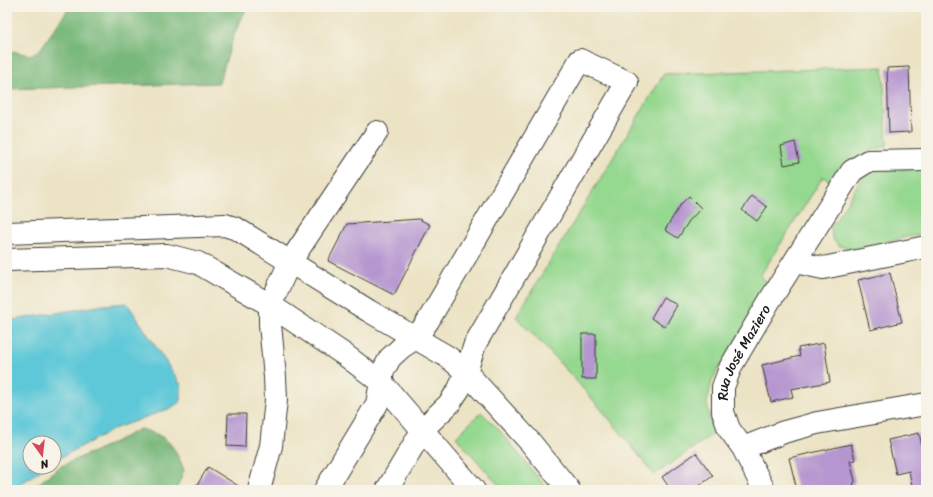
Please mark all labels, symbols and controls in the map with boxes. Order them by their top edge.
street label: Rua José Maziero [711,300,778,401]
north arrow [22,435,62,475]
text: N [38,454,52,474]

